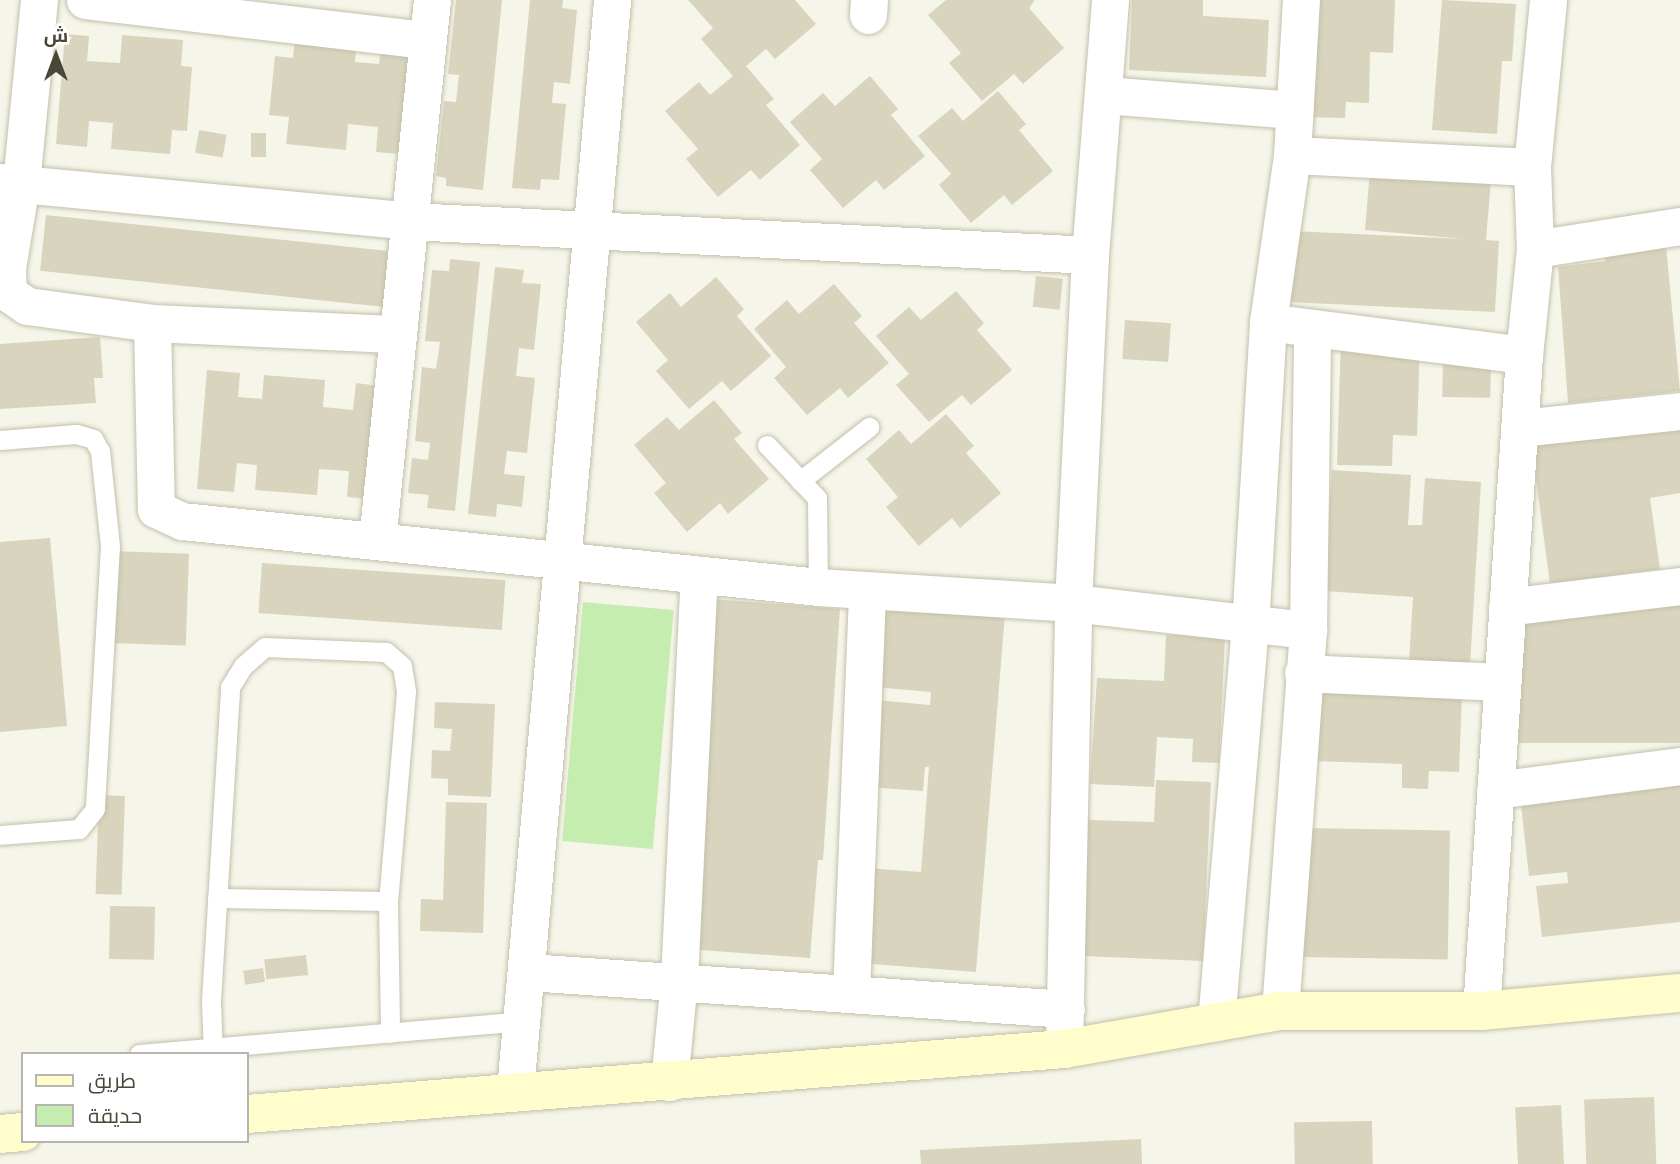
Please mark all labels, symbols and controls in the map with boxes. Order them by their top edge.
north arrow [21,21,91,91]
text: ش [44,23,68,46]
legend [21,1052,248,1143]
text: طريق [88,1067,136,1093]
text: حديقة [88,1102,142,1128]

